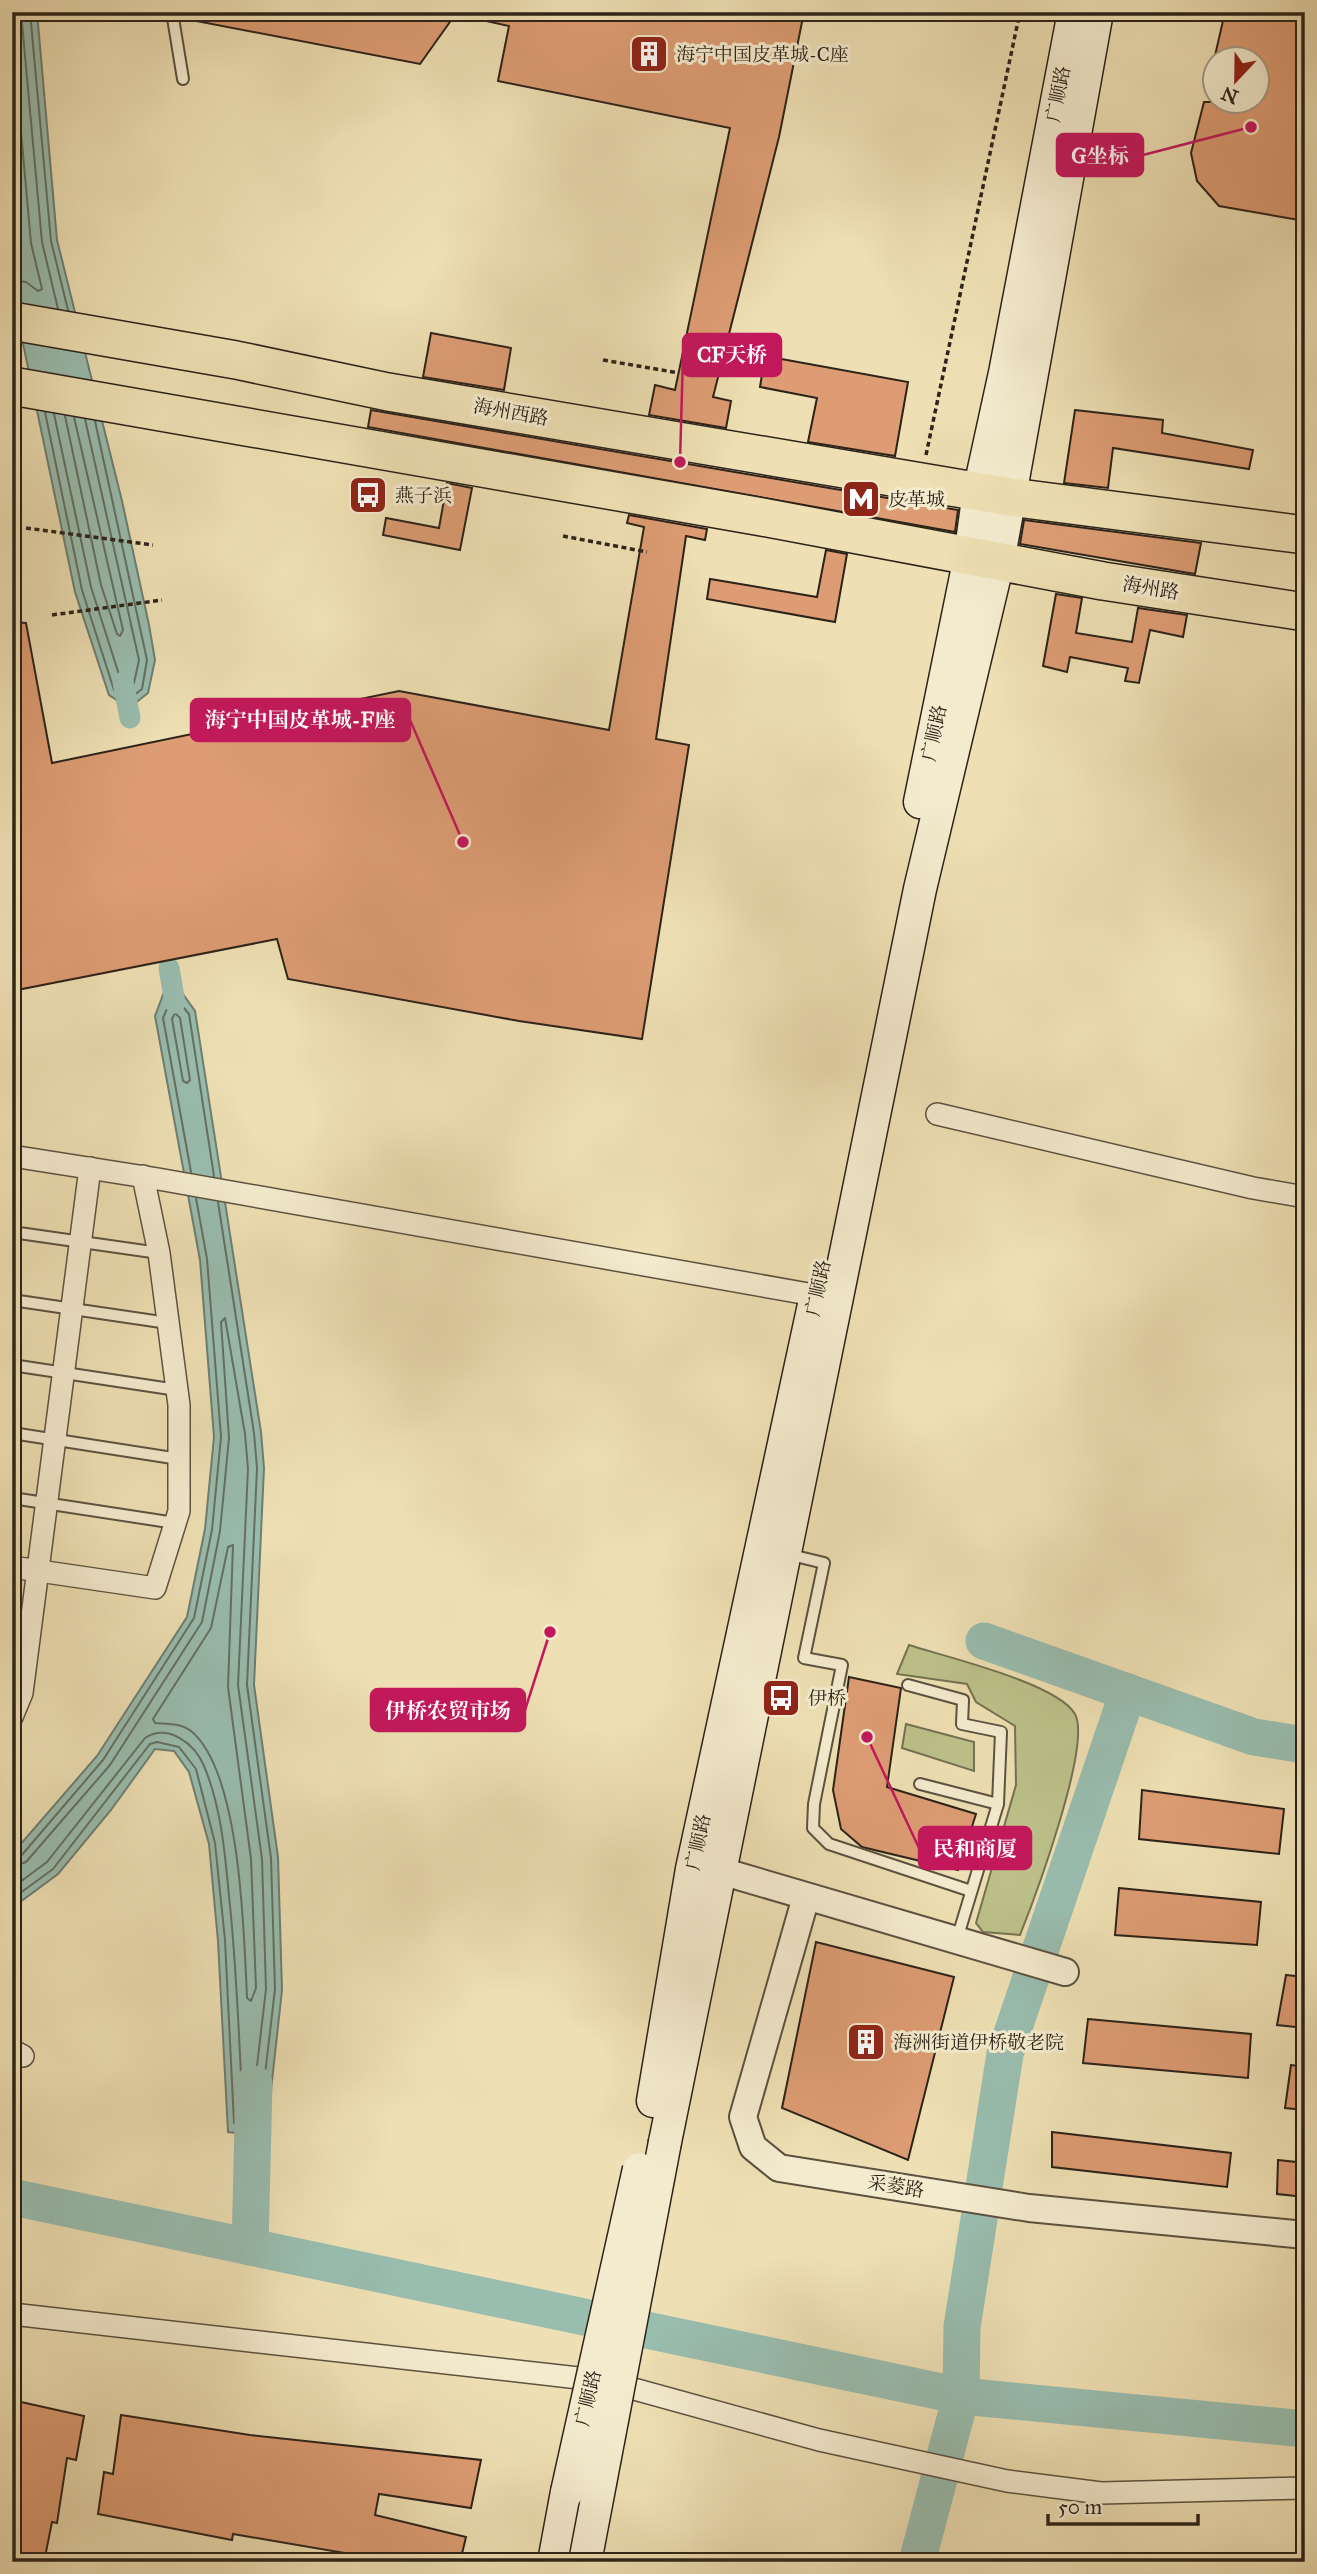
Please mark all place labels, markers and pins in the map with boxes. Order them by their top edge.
building icon: 海宁中国皮革城-C座 [628,33,670,75]
place label: 海宁中国皮革城-C座 [676,43,849,66]
callout: G坐标 [1057,134,1143,176]
callout: CF天桥 [683,334,781,376]
bus stop icon: 燕子浜 [347,474,389,516]
metro station icon: 皮革城 [840,478,882,520]
place label: 燕子浜 [395,484,452,507]
place label: 皮革城 [888,488,945,511]
callout: 海宁中国皮革城-F座 [191,699,410,741]
bus stop icon: 伊桥 [760,1677,802,1719]
place label: 伊桥 [808,1687,846,1710]
callout: 伊桥农贸市场 [371,1689,525,1731]
callout: 民和商厦 [919,1827,1031,1869]
building icon: 海洲街道伊桥敬老院 [845,2021,887,2063]
place label: 海洲街道伊桥敬老院 [893,2031,1064,2054]

